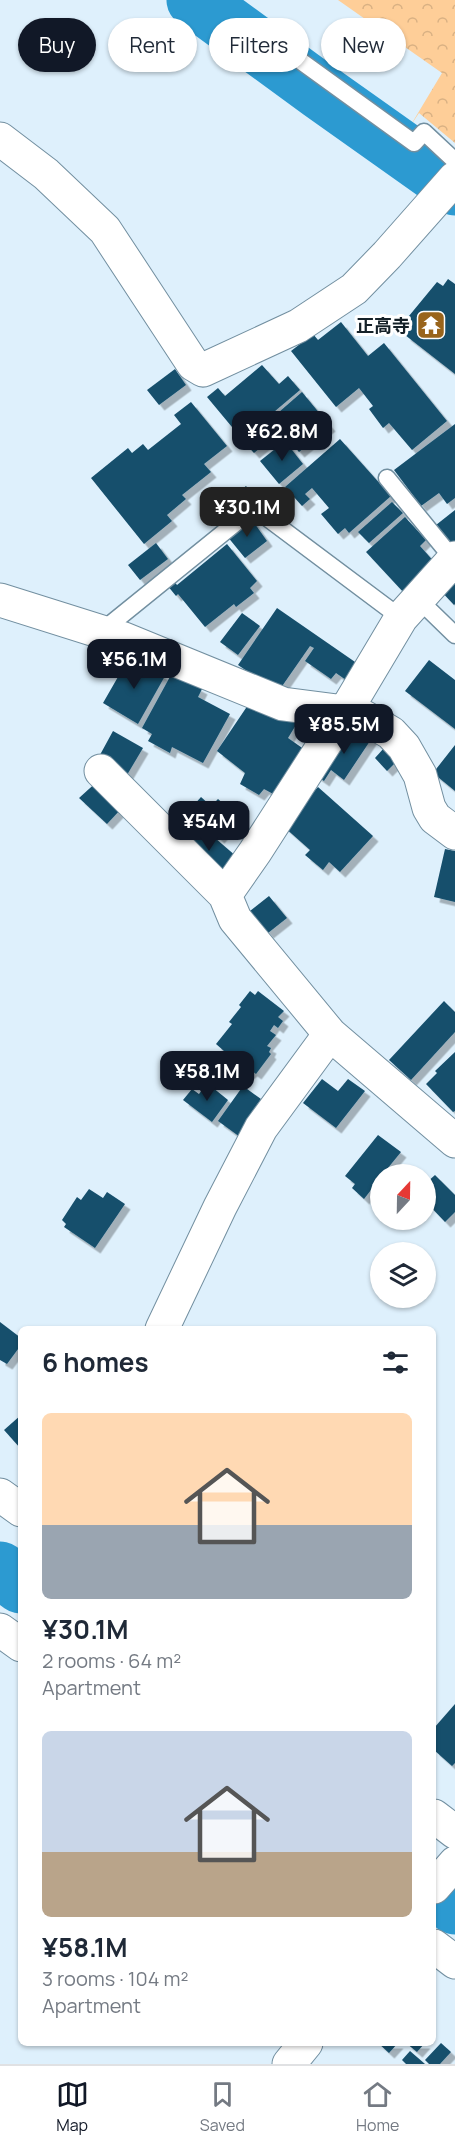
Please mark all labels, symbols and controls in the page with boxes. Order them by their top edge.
chip: Buy [18,18,96,72]
chip: Rent [108,18,197,72]
chip: Filters [209,18,309,72]
chip: New [321,18,406,72]
temple icon: 正高寺 [415,309,447,341]
place label: 正高寺 [356,313,410,337]
pin: ¥62.8M [233,411,331,462]
text: ¥62.8M [246,417,318,444]
pin: ¥30.1M [198,487,296,538]
text: ¥30.1M [214,493,280,520]
pin: ¥56.1M [85,639,183,690]
text: ¥56.1M [101,645,167,672]
pin: ¥85.5M [295,704,393,755]
text: ¥85.5M [308,710,380,737]
pin: ¥54M [173,801,245,852]
text: ¥54M [182,807,236,834]
pin: ¥58.1M [158,1051,256,1102]
text: ¥58.1M [174,1057,240,1084]
north arrow [370,1164,436,1230]
map controls [370,1164,436,1308]
button: layers [370,1242,436,1308]
text: 6 homes [42,1344,149,1380]
icon: filters [379,1346,412,1379]
icon: home [173,1452,281,1560]
text: ¥30.1M [42,1611,129,1647]
text: 2 rooms · 64 m² [42,1647,181,1674]
text: Apartment [42,1674,141,1701]
icon: home [173,1770,281,1878]
text: ¥58.1M [42,1929,127,1965]
text: 3 rooms · 104 m² [42,1965,188,1992]
text: Apartment [42,1992,141,2019]
tab: Map [56,2078,89,2136]
tab: Saved [200,2078,245,2136]
tab: Home [356,2078,399,2136]

